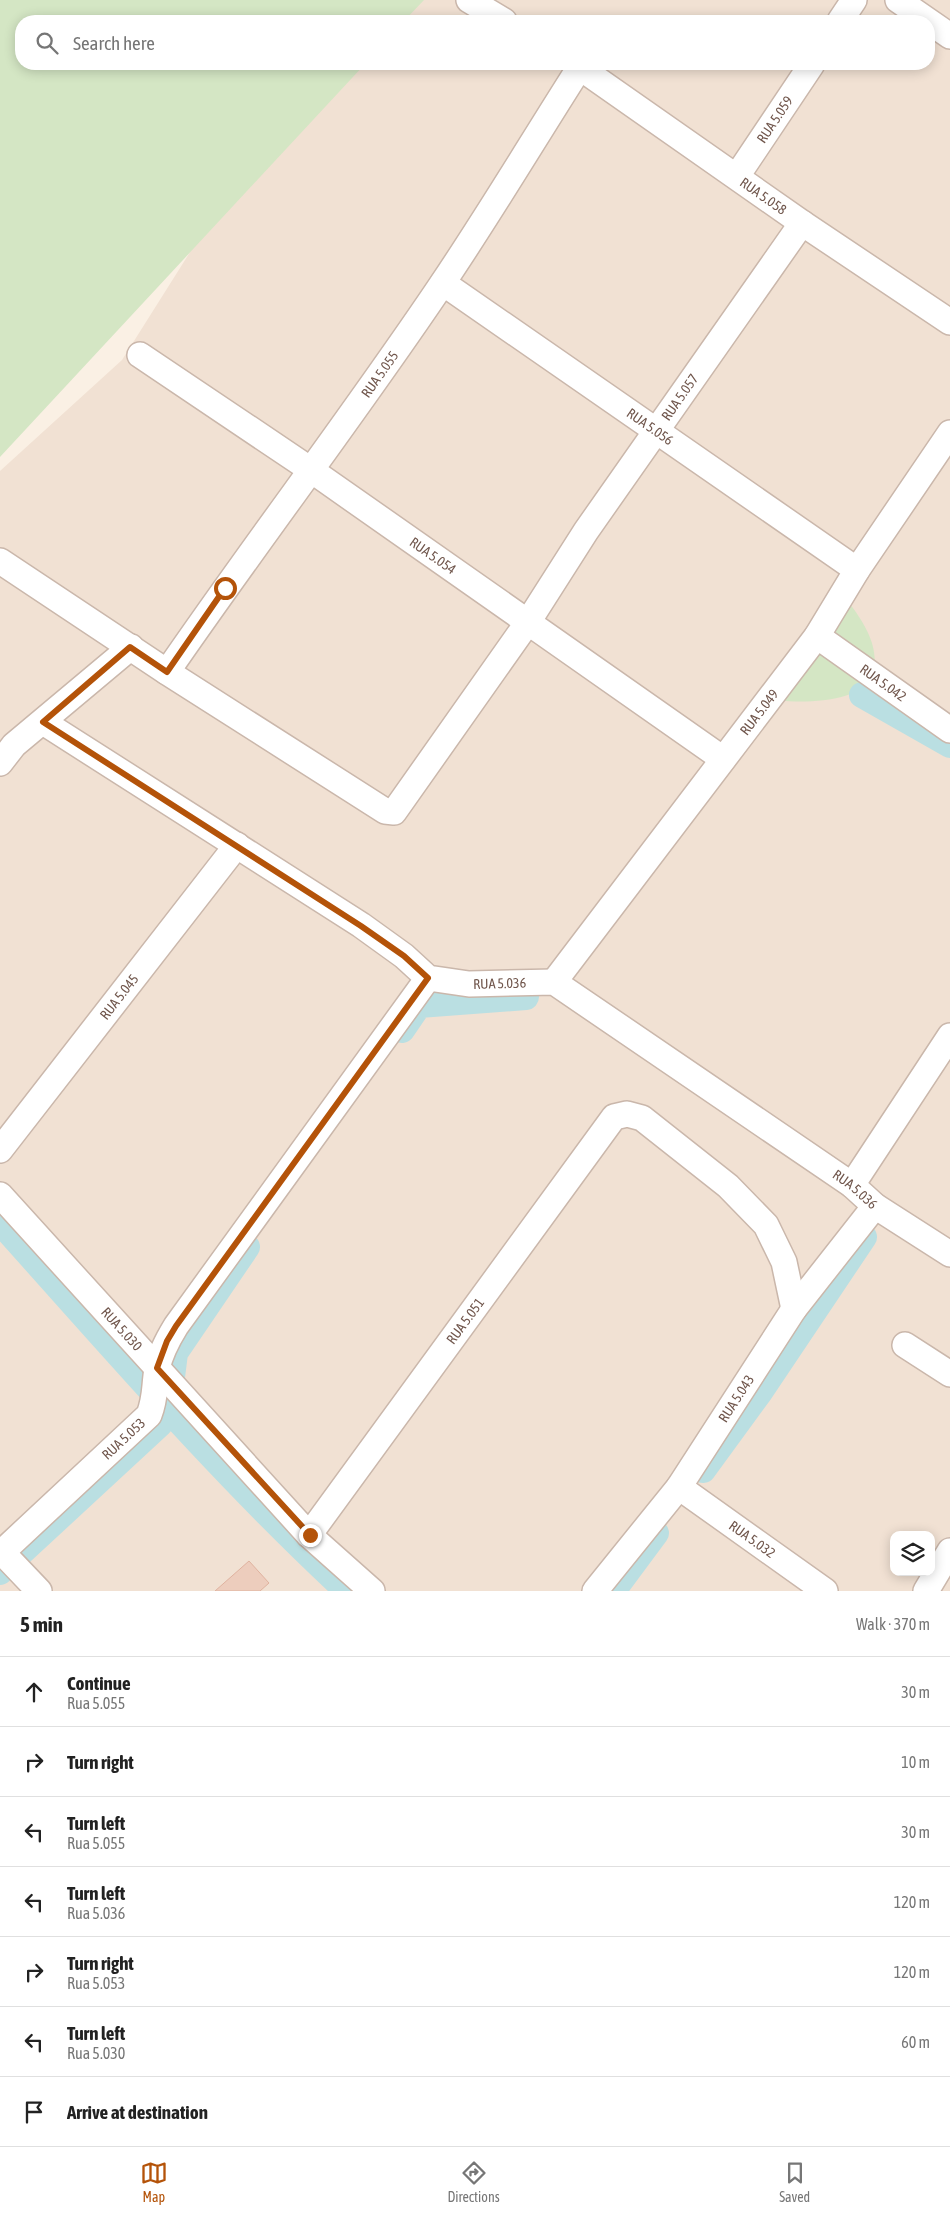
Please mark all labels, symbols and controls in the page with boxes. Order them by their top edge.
search box [15,15,935,70]
icon: search [33,29,61,57]
text: Search here [73,32,155,54]
street label: RUA 5.059 [753,93,796,146]
street label: RUA 5.058 [737,174,790,218]
street label: RUA 5.055 [358,348,402,400]
street label: RUA 5.057 [658,371,702,423]
street label: RUA 5.056 [624,405,677,448]
street label: RUA 5.054 [407,534,460,578]
route start [214,577,237,600]
street label: RUA 5.042 [857,661,909,705]
street label: RUA 5.049 [737,686,782,738]
street label: RUA 5.045 [96,971,142,1023]
street label: RUA 5.036 [473,975,527,992]
street label: RUA 5.036 [830,1166,881,1212]
street label: RUA 5.051 [443,1295,487,1347]
street label: RUA 5.030 [98,1304,146,1354]
street label: RUA 5.043 [715,1372,757,1425]
street label: RUA 5.053 [99,1415,148,1463]
street label: RUA 5.032 [726,1517,779,1561]
route end [299,1524,322,1547]
map controls [890,1531,935,1576]
button: layers [890,1531,935,1576]
text: 5 min [20,1612,63,1636]
text: Walk · 370 m [856,1615,930,1633]
text: Continue [67,1672,131,1694]
icon: ahead [20,1678,48,1706]
text: 30 m [901,1683,930,1701]
text: Rua 5.055 [67,1694,125,1712]
icon: right [20,1748,48,1776]
text: Turn right [67,1751,134,1773]
text: 10 m [901,1753,930,1771]
text: Turn left [67,1812,125,1834]
icon: left [20,1818,48,1846]
text: 30 m [901,1823,930,1841]
text: Rua 5.055 [67,1834,125,1852]
text: Turn left [67,1882,125,1904]
icon: left [20,1888,48,1916]
text: 120 m [894,1893,930,1911]
text: Rua 5.036 [67,1904,125,1922]
text: Turn right [67,1952,134,1974]
icon: right [20,1958,48,1986]
text: 120 m [894,1963,930,1981]
text: Rua 5.053 [67,1974,125,1992]
text: Turn left [67,2022,125,2044]
icon: left [20,2028,48,2056]
text: 60 m [901,2033,930,2051]
text: Rua 5.030 [67,2044,125,2062]
icon: arrive [20,2098,48,2126]
text: Arrive at destination [67,2101,208,2123]
tab: Map [140,2159,168,2205]
tab: Directions [447,2159,500,2205]
tab: Saved [779,2159,810,2205]

